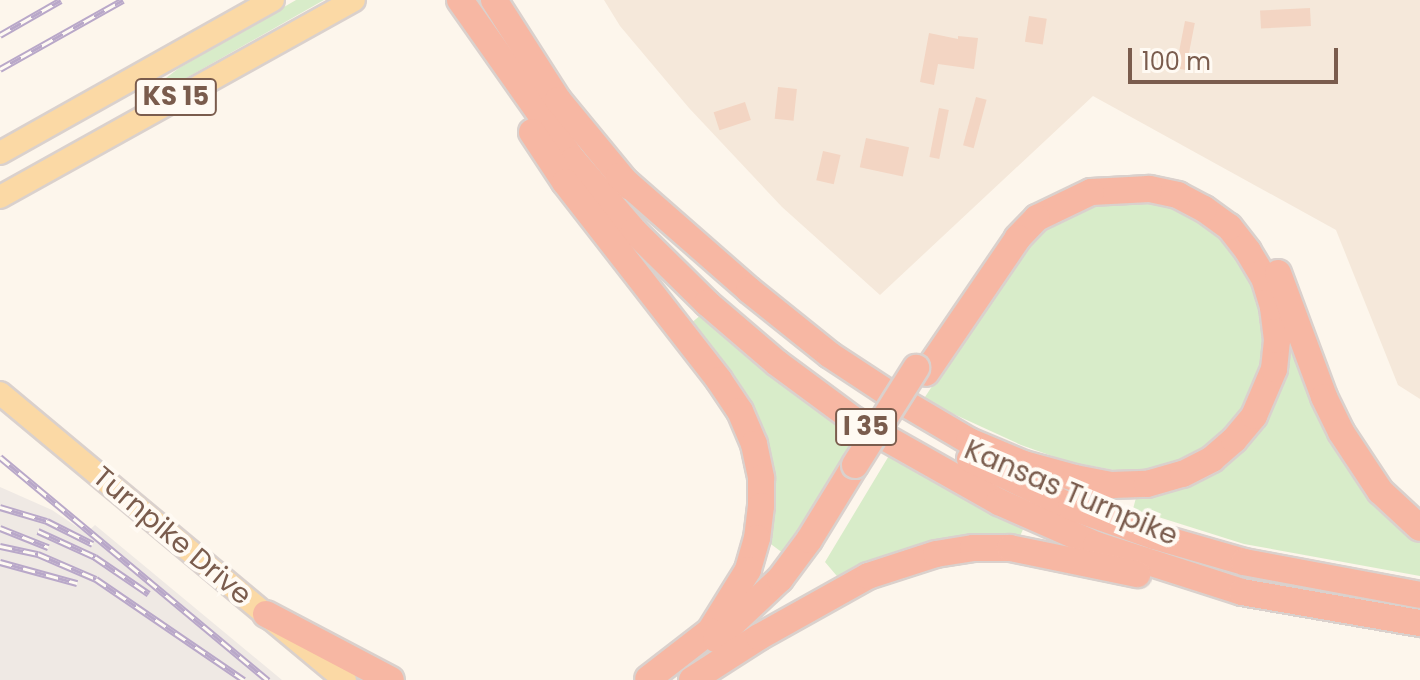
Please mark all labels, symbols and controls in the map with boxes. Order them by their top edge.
scale bar [1132,32,1342,82]
text: 100 m [1142,45,1211,78]
road number: KS 15 [134,75,218,119]
road number: I 35 [834,405,898,449]
street label: Kansas Turnpike [959,433,1183,553]
street label: Turnpike Drive [86,460,258,612]

